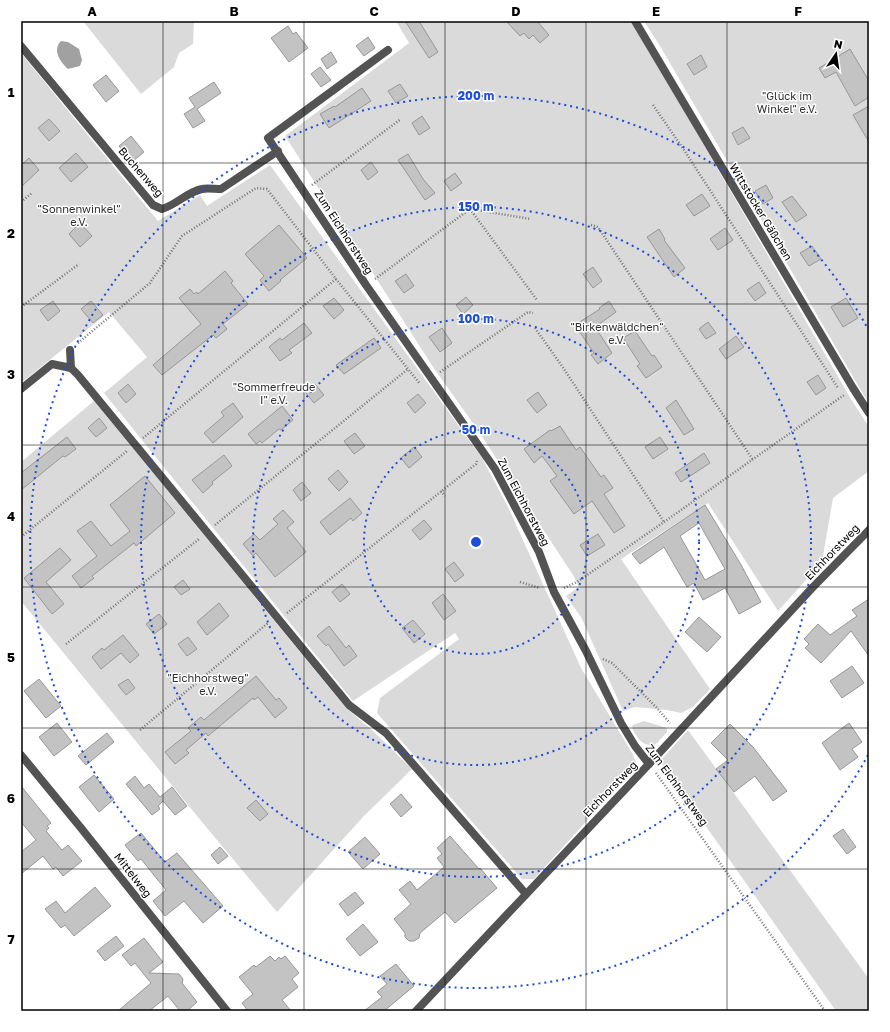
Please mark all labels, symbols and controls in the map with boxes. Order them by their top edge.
text: A [87,3,97,19]
text: B [229,3,239,19]
text: C [369,3,379,19]
text: D [511,3,521,19]
text: E [652,3,660,19]
text: F [794,3,802,19]
north arrow [816,34,856,74]
text: N [833,36,844,51]
text: 1 [8,84,15,100]
text: 200 m [458,88,494,103]
park label: "Glück im Winkel" e.V. [757,89,817,115]
street label: Buchenweg [116,144,167,199]
street label: Wittstocker Gäßchen [727,161,796,263]
street label: Zum Eichhorstweg [312,187,377,276]
text: 150 m [459,199,493,214]
park label: "Sonnenwinkel" e.V. [38,202,120,228]
text: 2 [7,225,15,241]
text: 100 m [458,311,494,326]
park label: "Birkenwäldchen" e.V. [570,320,664,346]
text: 3 [7,366,15,382]
park label: "Sommerfreude I" e.V. [233,380,315,406]
text: 50 m [462,422,490,437]
street label: Zum Eichhorstweg [496,455,553,548]
text: 4 [7,508,15,524]
street label: Eichhorstweg [802,521,861,582]
centre of rings [469,535,483,549]
text: 5 [7,649,15,665]
park label: "Eichhorstweg" e.V. [168,671,248,697]
street label: Zum Eichhorstweg [643,741,711,828]
street label: Eichhorstweg [580,758,639,819]
text: 6 [7,790,15,806]
street label: Mittelweg [112,850,155,900]
text: 7 [7,931,15,947]

